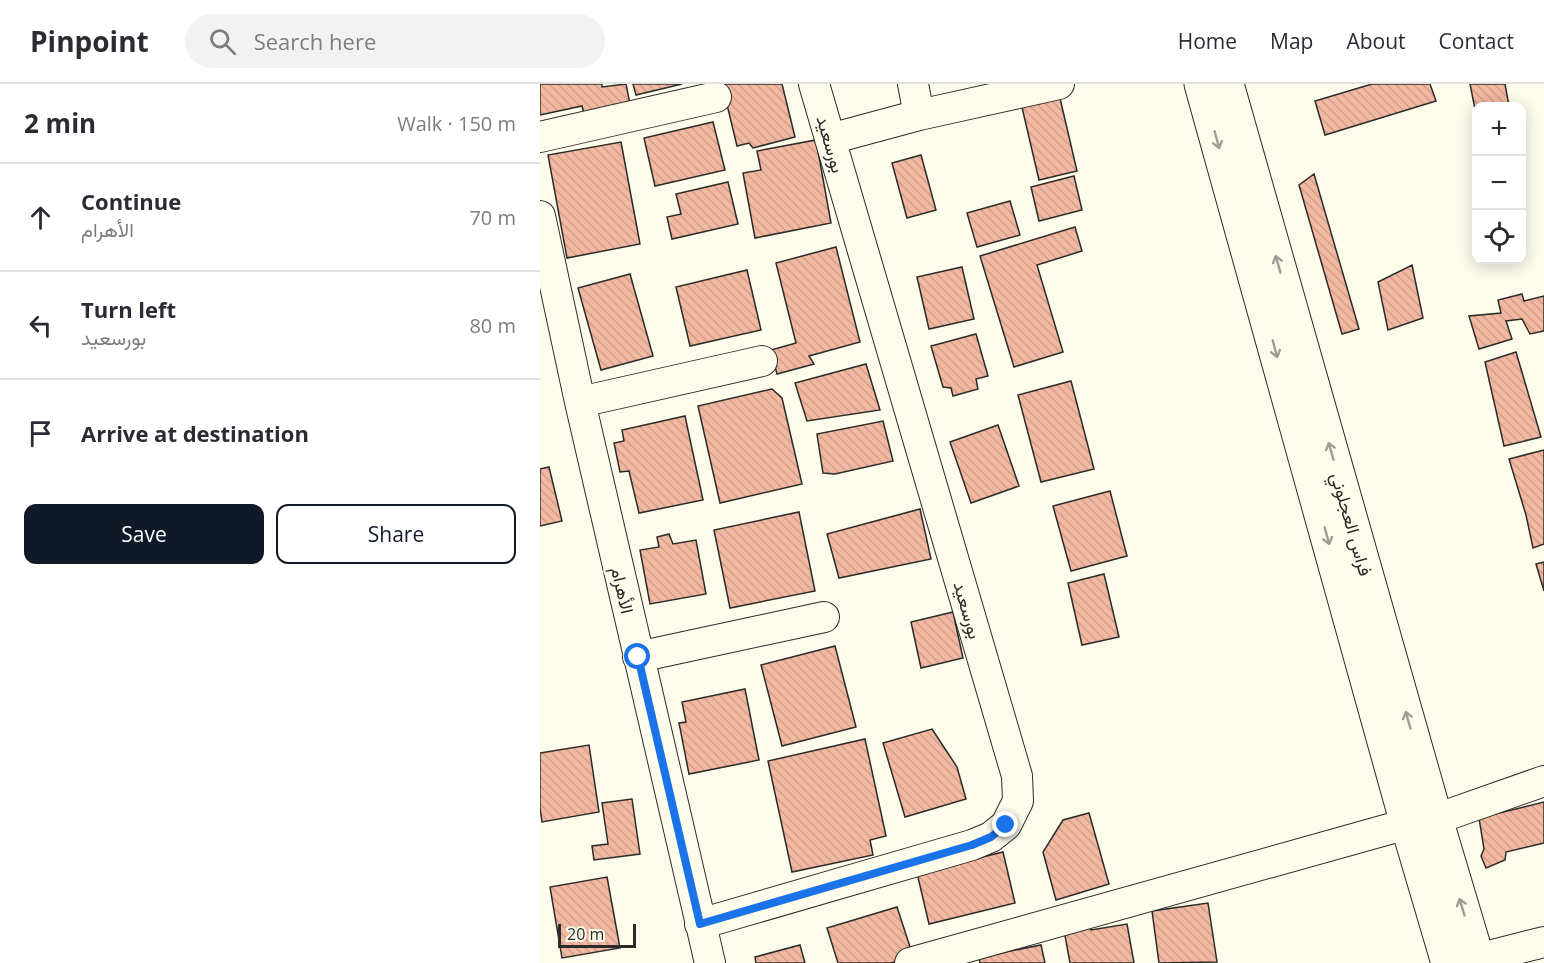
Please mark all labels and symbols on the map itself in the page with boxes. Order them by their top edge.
street label: بورسعيد [811,112,851,176]
one-way arrow [1212,130,1223,149]
one-way arrow [1272,255,1283,274]
one-way arrow [1270,339,1281,358]
one-way arrow [1325,442,1337,461]
street label: فراس العجلوني [1322,469,1378,580]
one-way arrow [1322,527,1333,546]
street label: الأهرام [605,564,640,616]
street label: بورسعيد [948,578,988,642]
route start [624,643,650,669]
one-way arrow [1401,711,1413,730]
route end [992,811,1018,837]
one-way arrow [1456,898,1467,917]
scale bar [558,921,636,948]

